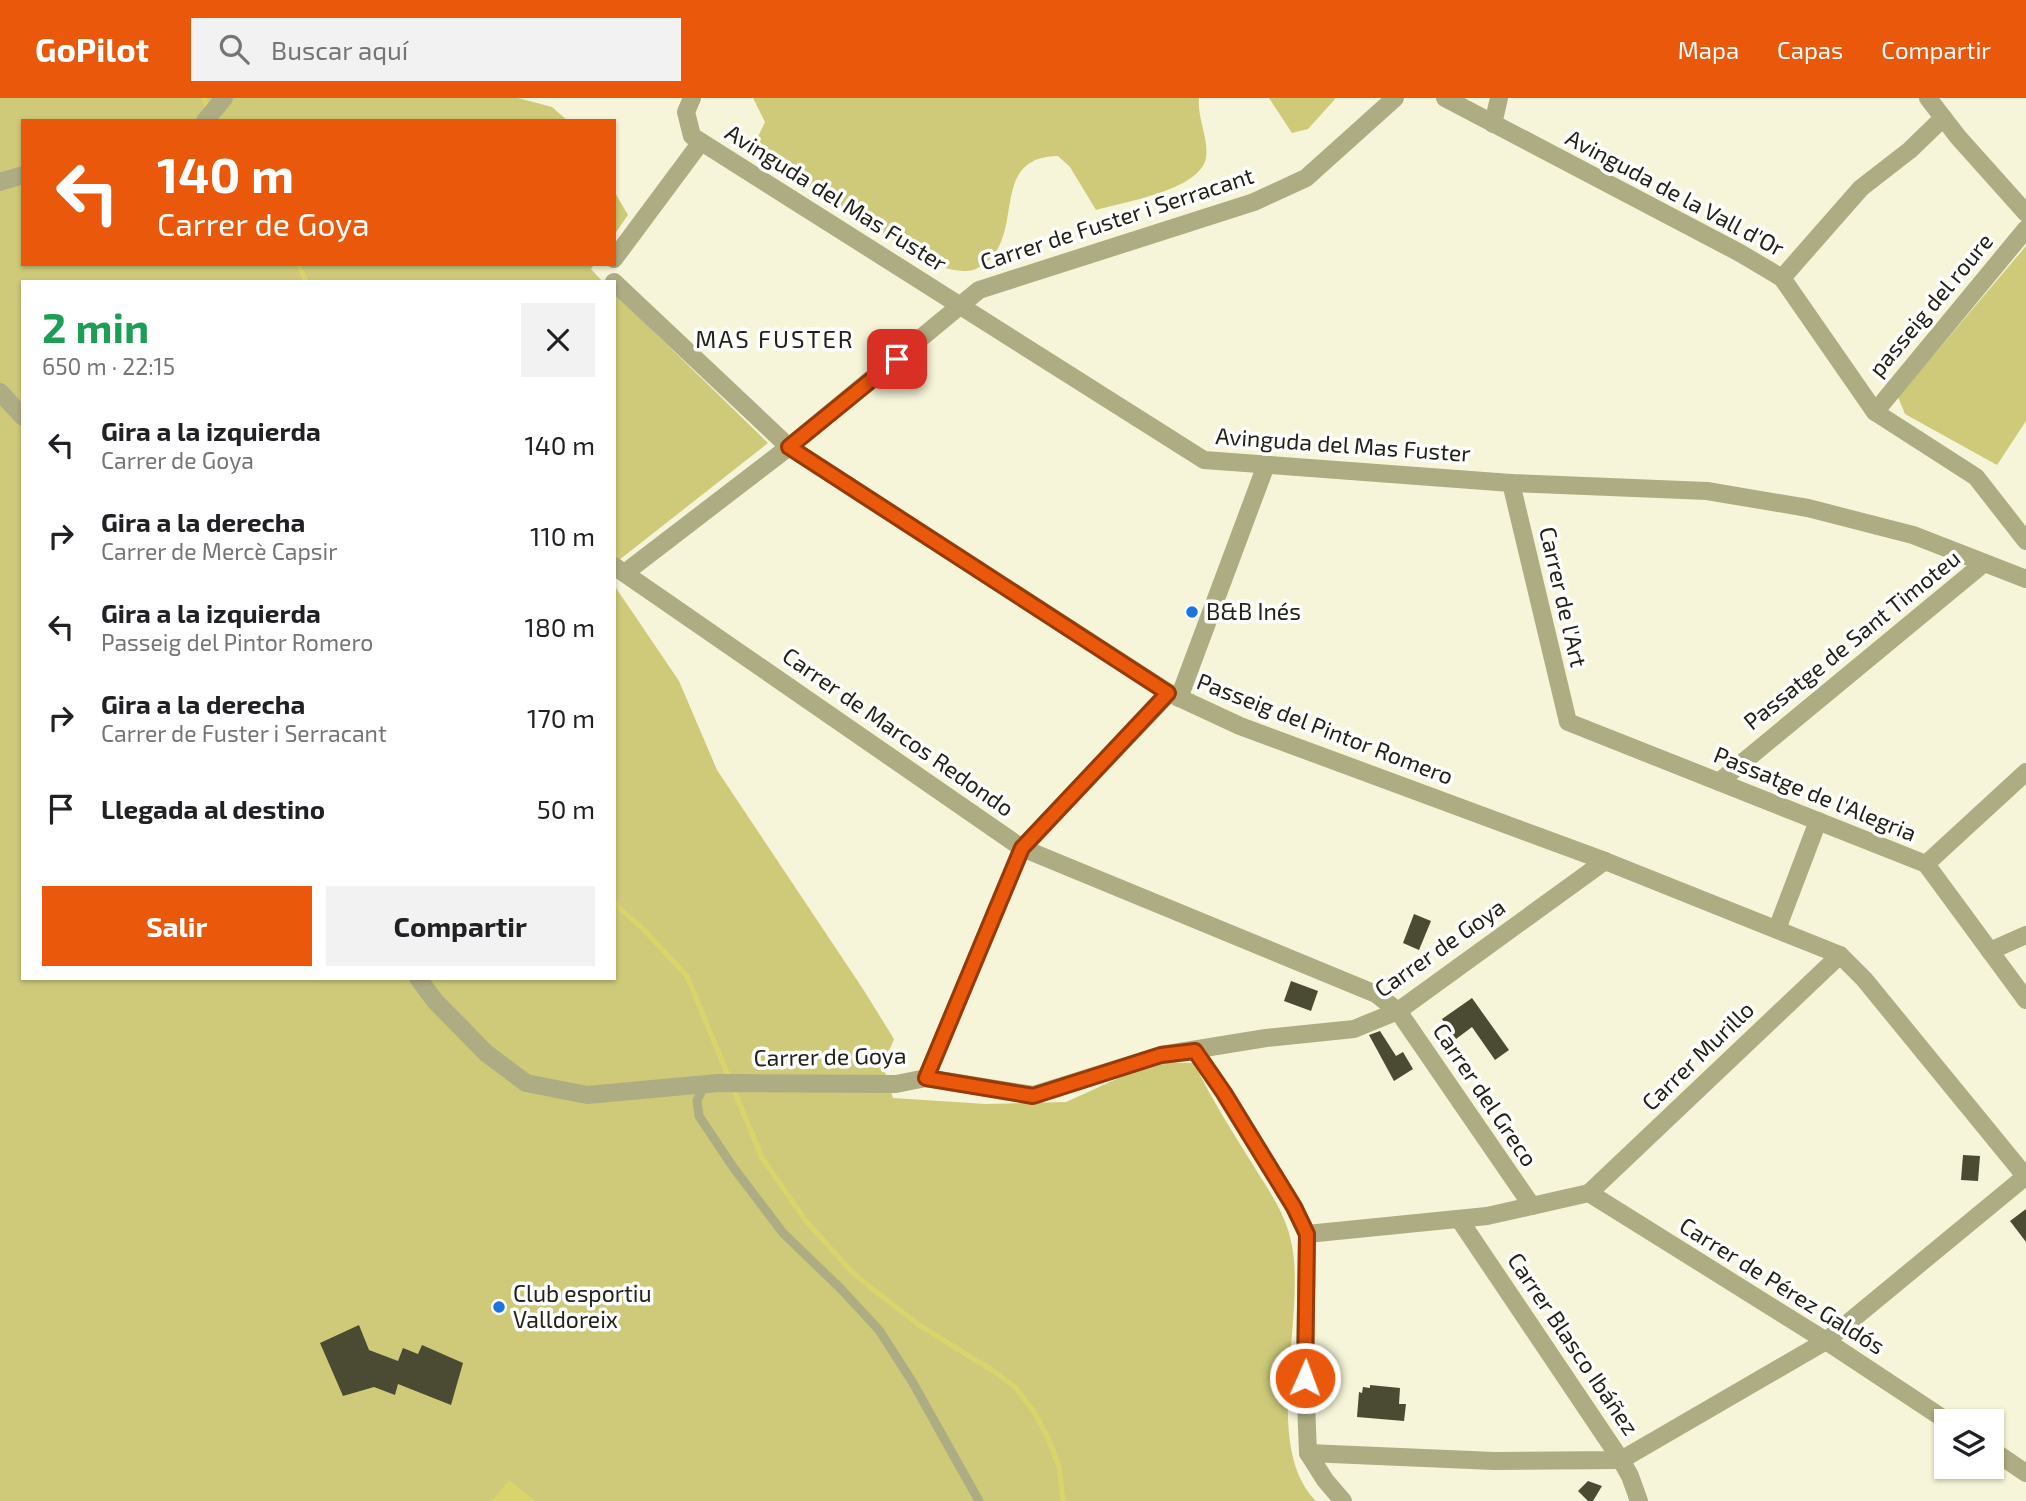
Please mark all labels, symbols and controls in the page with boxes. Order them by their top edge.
search box [191,18,681,81]
text: GoPilot [35,29,149,69]
icon: search [215,30,253,68]
text: Buscar aquí [271,34,408,65]
text: Mapa [1678,35,1739,64]
text: Capas [1777,35,1843,64]
text: Compartir [1881,35,1991,64]
street label: Avinguda del Mas Fuster [721,118,952,277]
street label: Avinguda de la Vall d'Or [1561,123,1790,262]
text: 140 m [157,144,294,203]
icon: left [42,147,133,238]
street label: Carrer de Fuster i Serracant [976,161,1257,276]
text: Carrer de Goya [157,204,370,242]
street label: passeig del roure [1862,227,1998,382]
text: 2 min [42,301,149,351]
button: close [521,303,595,377]
district label: MAS FUSTER [695,324,855,353]
pin [867,329,927,389]
icon: arrive [878,340,916,378]
text: 650 m · 22:15 [42,352,175,380]
text: Gira a la izquierda [101,415,321,446]
street label: Avinguda del Mas Fuster [1215,421,1472,467]
icon: left [42,426,80,464]
text: 140 m [524,429,595,460]
text: Carrer de Goya [101,446,254,474]
text: Gira a la derecha [101,506,305,537]
icon: right [42,517,80,555]
text: 110 m [530,520,595,551]
street label: Carrer de l'Art [1534,524,1594,670]
text: Carrer de Mercè Capsir [101,537,337,565]
street label: Passatge de Sant Timoteu [1737,543,1965,735]
text: Gira a la izquierda [101,597,321,628]
place label: B&B Inés [1206,597,1301,625]
marker: B&B Inés [1184,604,1200,620]
icon: left [42,608,80,646]
text: 180 m [525,611,595,642]
text: Passeig del Pintor Romero [101,628,373,656]
street label: Carrer de Marcos Redondo [778,641,1020,822]
street label: Passeig del Pintor Romero [1193,666,1458,790]
text: Gira a la derecha [101,688,305,719]
icon: right [42,699,80,737]
text: 170 m [527,702,595,733]
text: Carrer de Fuster i Serracant [101,719,387,747]
street label: Passatge de l'Alegria [1710,740,1921,847]
icon: arrive [42,790,80,828]
text: Llegada al destino [101,793,325,824]
text: 50 m [537,793,595,824]
button: Salir [42,886,312,966]
button: Compartir [326,886,595,966]
street label: Carrer de Goya [1369,892,1510,1002]
street label: Carrer Murillo [1635,995,1759,1116]
street label: Carrer del Greco [1428,1017,1544,1171]
street label: Carrer de Goya [753,1041,907,1071]
street label: Carrer de Pérez Galdós [1675,1211,1890,1360]
street label: Carrer Blasco Ibáñez [1502,1247,1645,1440]
place label: Club esportiu Valldoreix [513,1279,652,1333]
marker: Club esportiu Valldoreix [491,1299,507,1315]
position arrow [1268,1341,1342,1415]
map controls [1934,1409,2004,1479]
button: layers [1934,1409,2004,1479]

